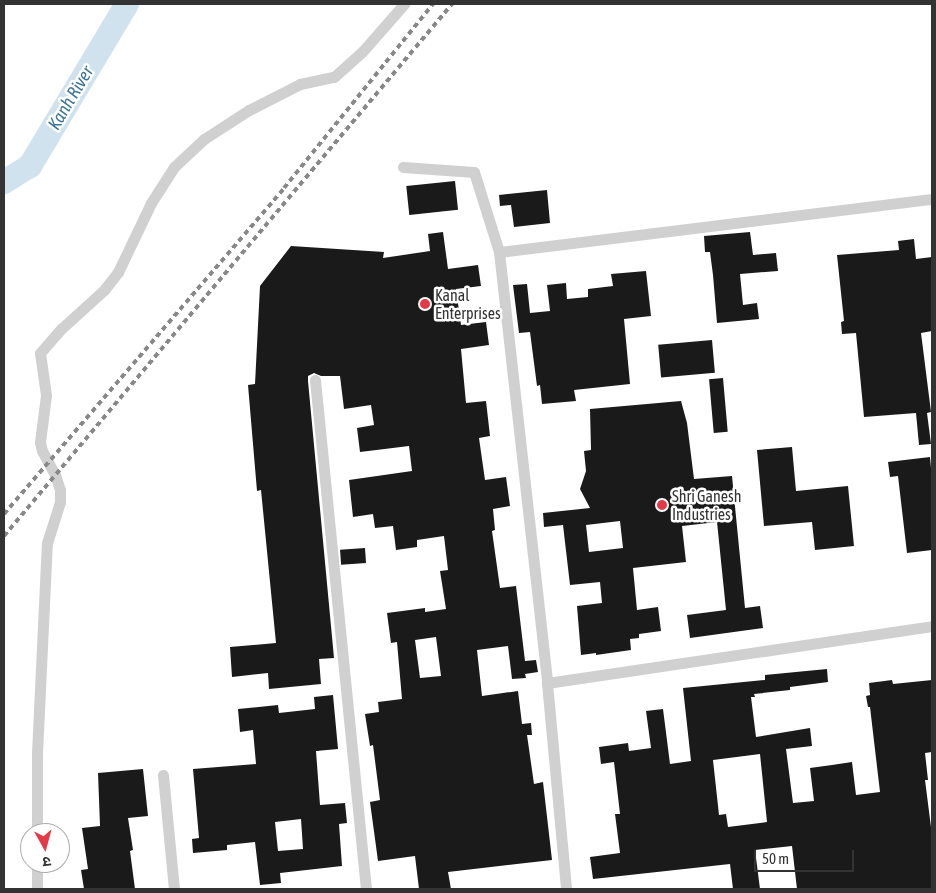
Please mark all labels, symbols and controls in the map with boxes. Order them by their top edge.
water label: Kanh River [44,62,98,134]
place label: Kanal Enterprises [435,285,501,323]
marker: Kanal Enterprises [419,298,431,310]
place label: Shri Ganesh Industries [672,486,741,524]
marker: Shri Ganesh Industries [656,499,668,511]
north arrow [20,823,70,873]
scale bar [756,840,856,872]
text: 50 m [762,850,789,867]
text: उ [42,853,52,870]

